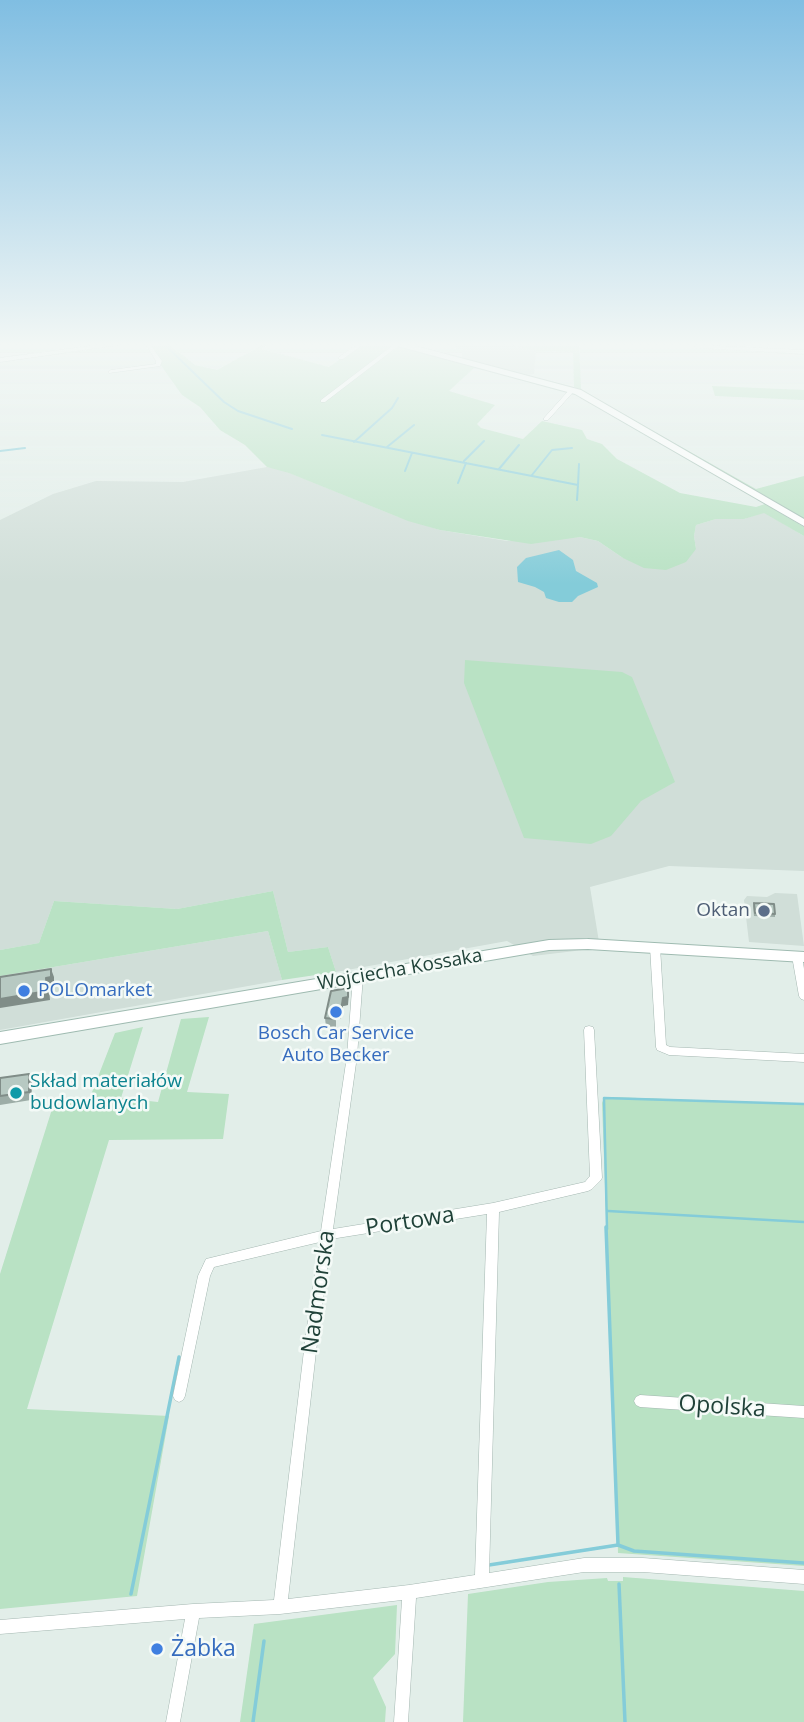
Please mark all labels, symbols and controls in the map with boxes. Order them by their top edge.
place label: Oktan [696,900,750,922]
marker: Oktan [756,903,772,919]
street label: Wojciecha Kossaka [316,944,484,996]
place label: POLOmarket [38,980,152,1002]
marker: POLOmarket [16,983,32,999]
marker: Bosch Car Service Auto Becker [328,1004,344,1020]
place label: Bosch Car Service Auto Becker [258,1023,414,1067]
place label: Skład materiałów budowlanych [30,1071,182,1115]
marker: Skład materiałów budowlanych [8,1085,24,1101]
street label: Portowa [364,1201,456,1243]
street label: Nadmorska [297,1228,341,1356]
street label: Opolska [677,1390,767,1424]
place label: Żabka [171,1635,236,1663]
marker: Żabka [149,1641,165,1657]

